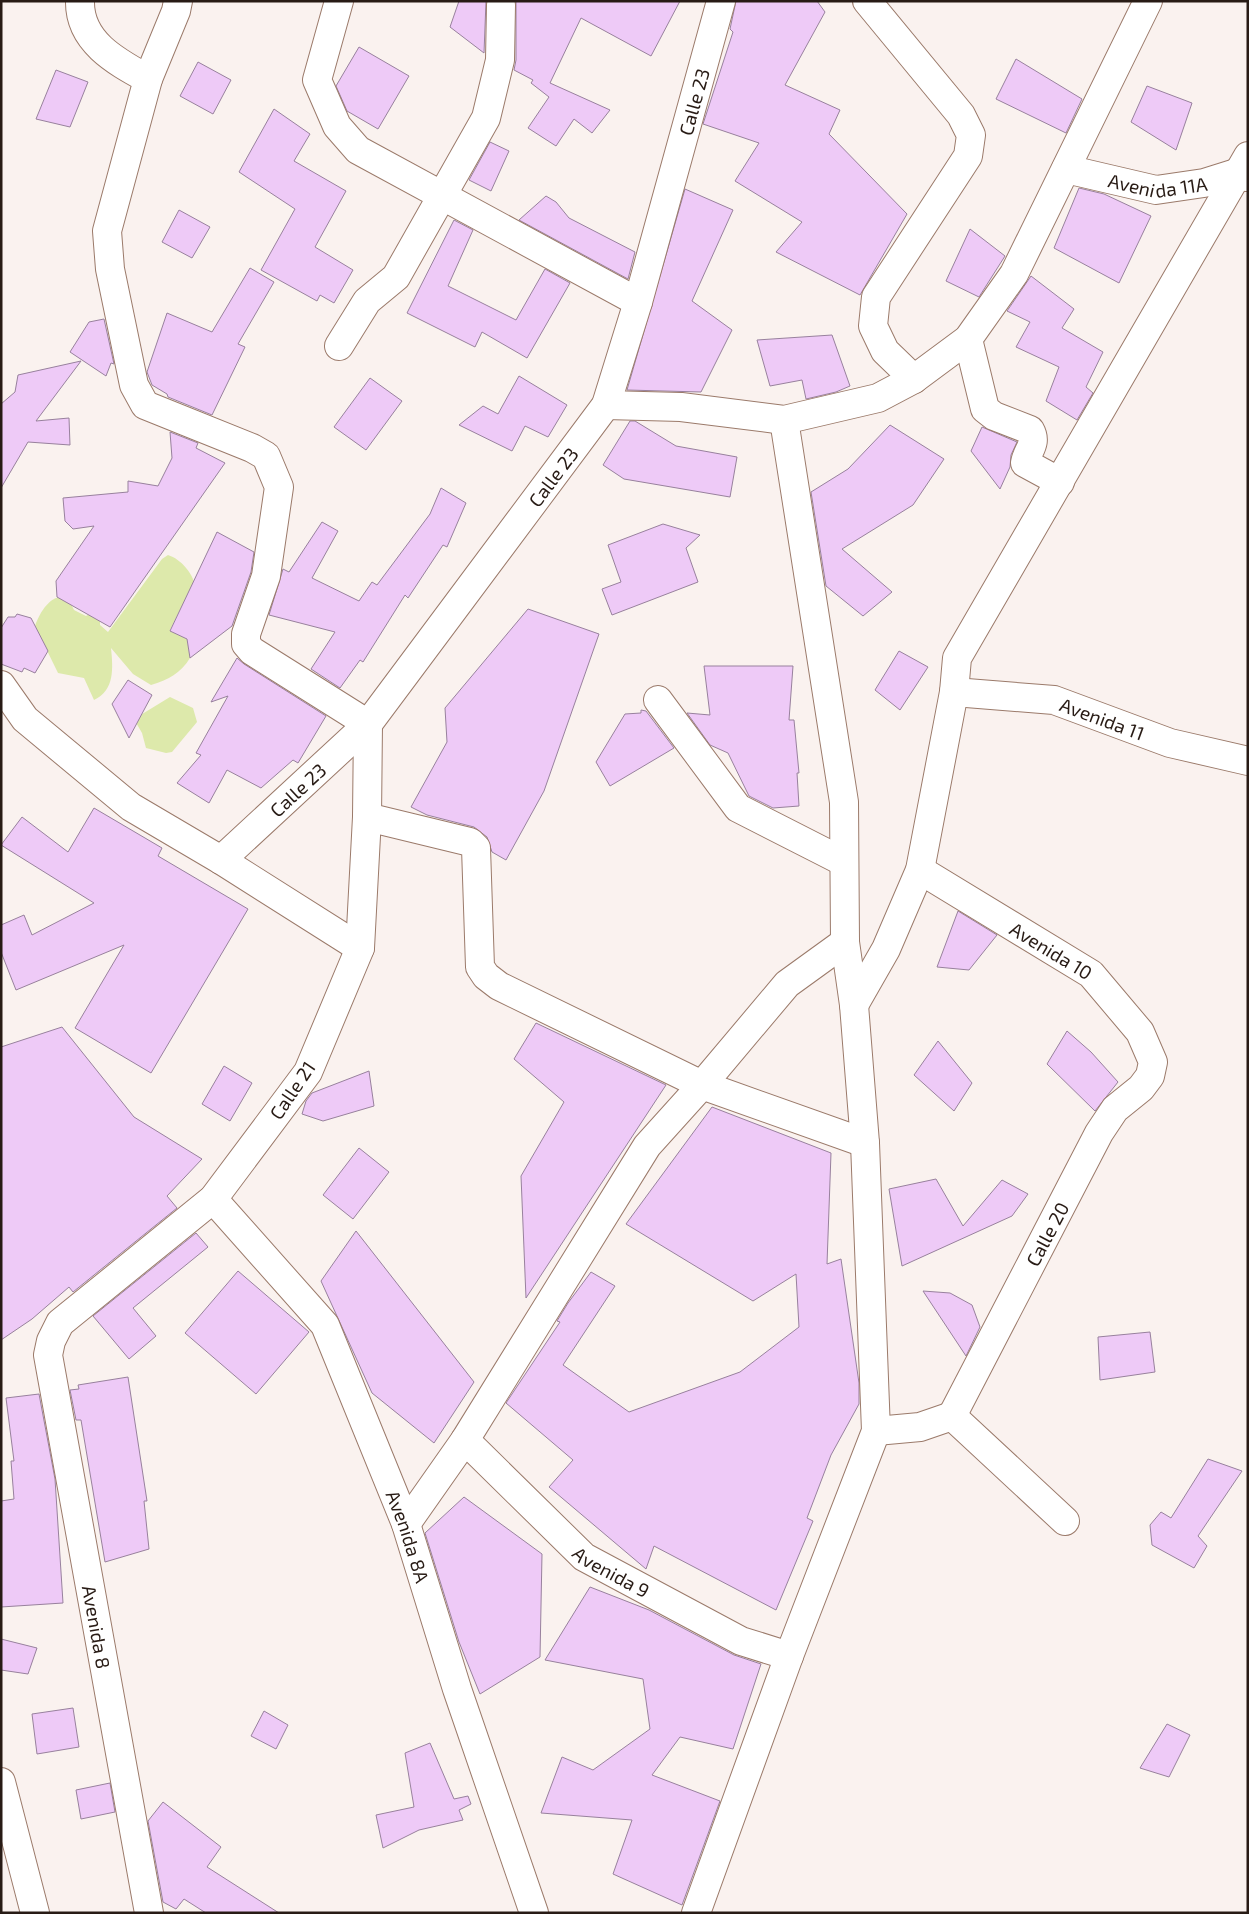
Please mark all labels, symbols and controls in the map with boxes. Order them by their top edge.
street label: Calle 23 [673,66,713,138]
street label: Avenida 11A [1106,168,1209,202]
street label: Calle 23 [523,442,582,511]
street label: Avenida 11 [1057,692,1148,744]
street label: Calle 23 [264,758,330,821]
street label: Avenida 10 [1006,916,1097,984]
street label: Calle 21 [264,1057,320,1123]
street label: Calle 20 [1021,1198,1073,1270]
street label: Avenida 8A [382,1487,435,1586]
street label: Avenida 9 [568,1541,654,1602]
street label: Avenida 8 [78,1583,116,1671]

